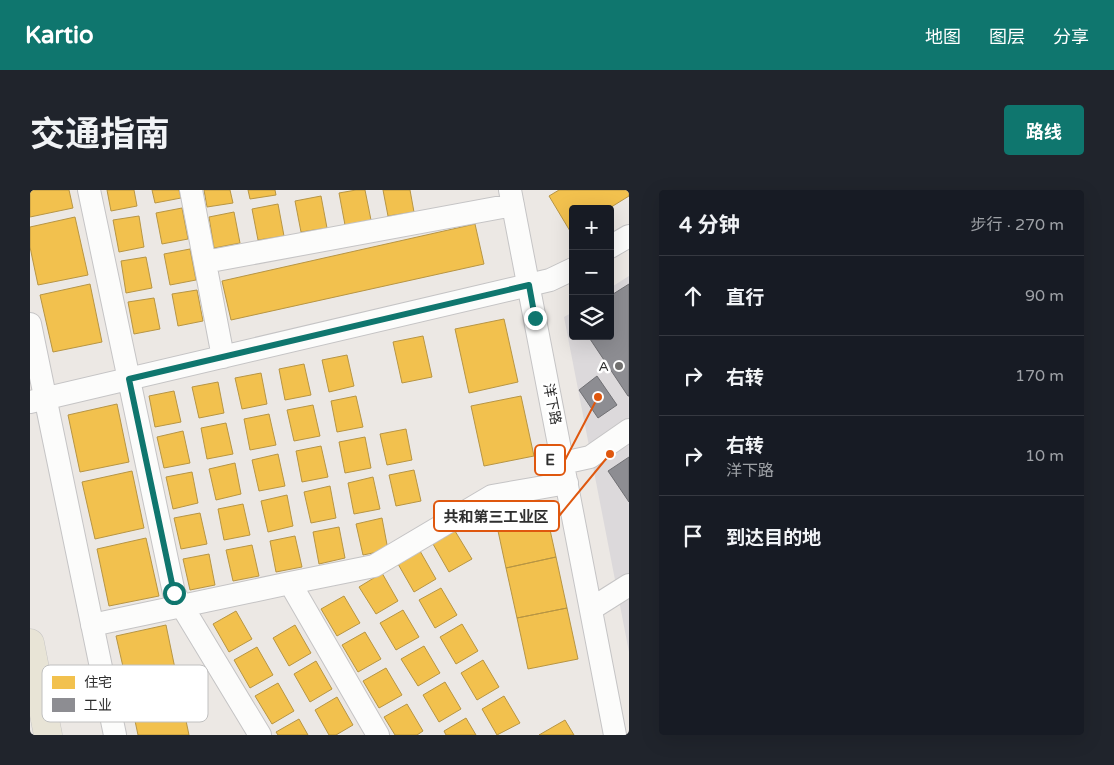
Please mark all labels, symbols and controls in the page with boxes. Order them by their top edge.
text: Kartio [25,21,94,50]
text: 地图 [925,26,961,48]
text: 图层 [989,26,1025,48]
text: 分享 [1053,26,1089,48]
button: 路线 [1004,105,1084,155]
text: 交通指南 [30,114,170,156]
map controls [569,205,614,340]
button: + [569,205,614,250]
text: 4 分钟 [679,213,740,238]
text: 步行 · 270 m [971,215,1064,235]
button: − [569,250,614,295]
icon: ahead [679,282,707,310]
text: 90 m [1025,286,1064,306]
text: 直行 [726,287,764,309]
button: layers [569,295,614,340]
route end [524,307,547,330]
place label: A [599,358,609,375]
marker: A [613,360,625,372]
icon: right [679,362,707,390]
text: 170 m [1015,366,1064,386]
text: 右转 [726,367,764,389]
street label: 洋下路 [540,382,564,426]
text: 右转 [726,435,764,457]
icon: right [679,442,707,470]
callout: E [535,445,565,475]
text: 10 m [1025,446,1064,466]
text: E [545,451,555,469]
text: 洋下路 [726,461,774,481]
callout: 共和第三工业区 [434,501,559,531]
text: 共和第三工业区 [443,508,549,526]
icon: arrive [679,522,707,550]
text: 到达目的地 [726,527,821,549]
route start [163,582,186,605]
legend [42,665,208,722]
text: 住宅 [84,674,112,691]
text: 工业 [84,697,112,714]

